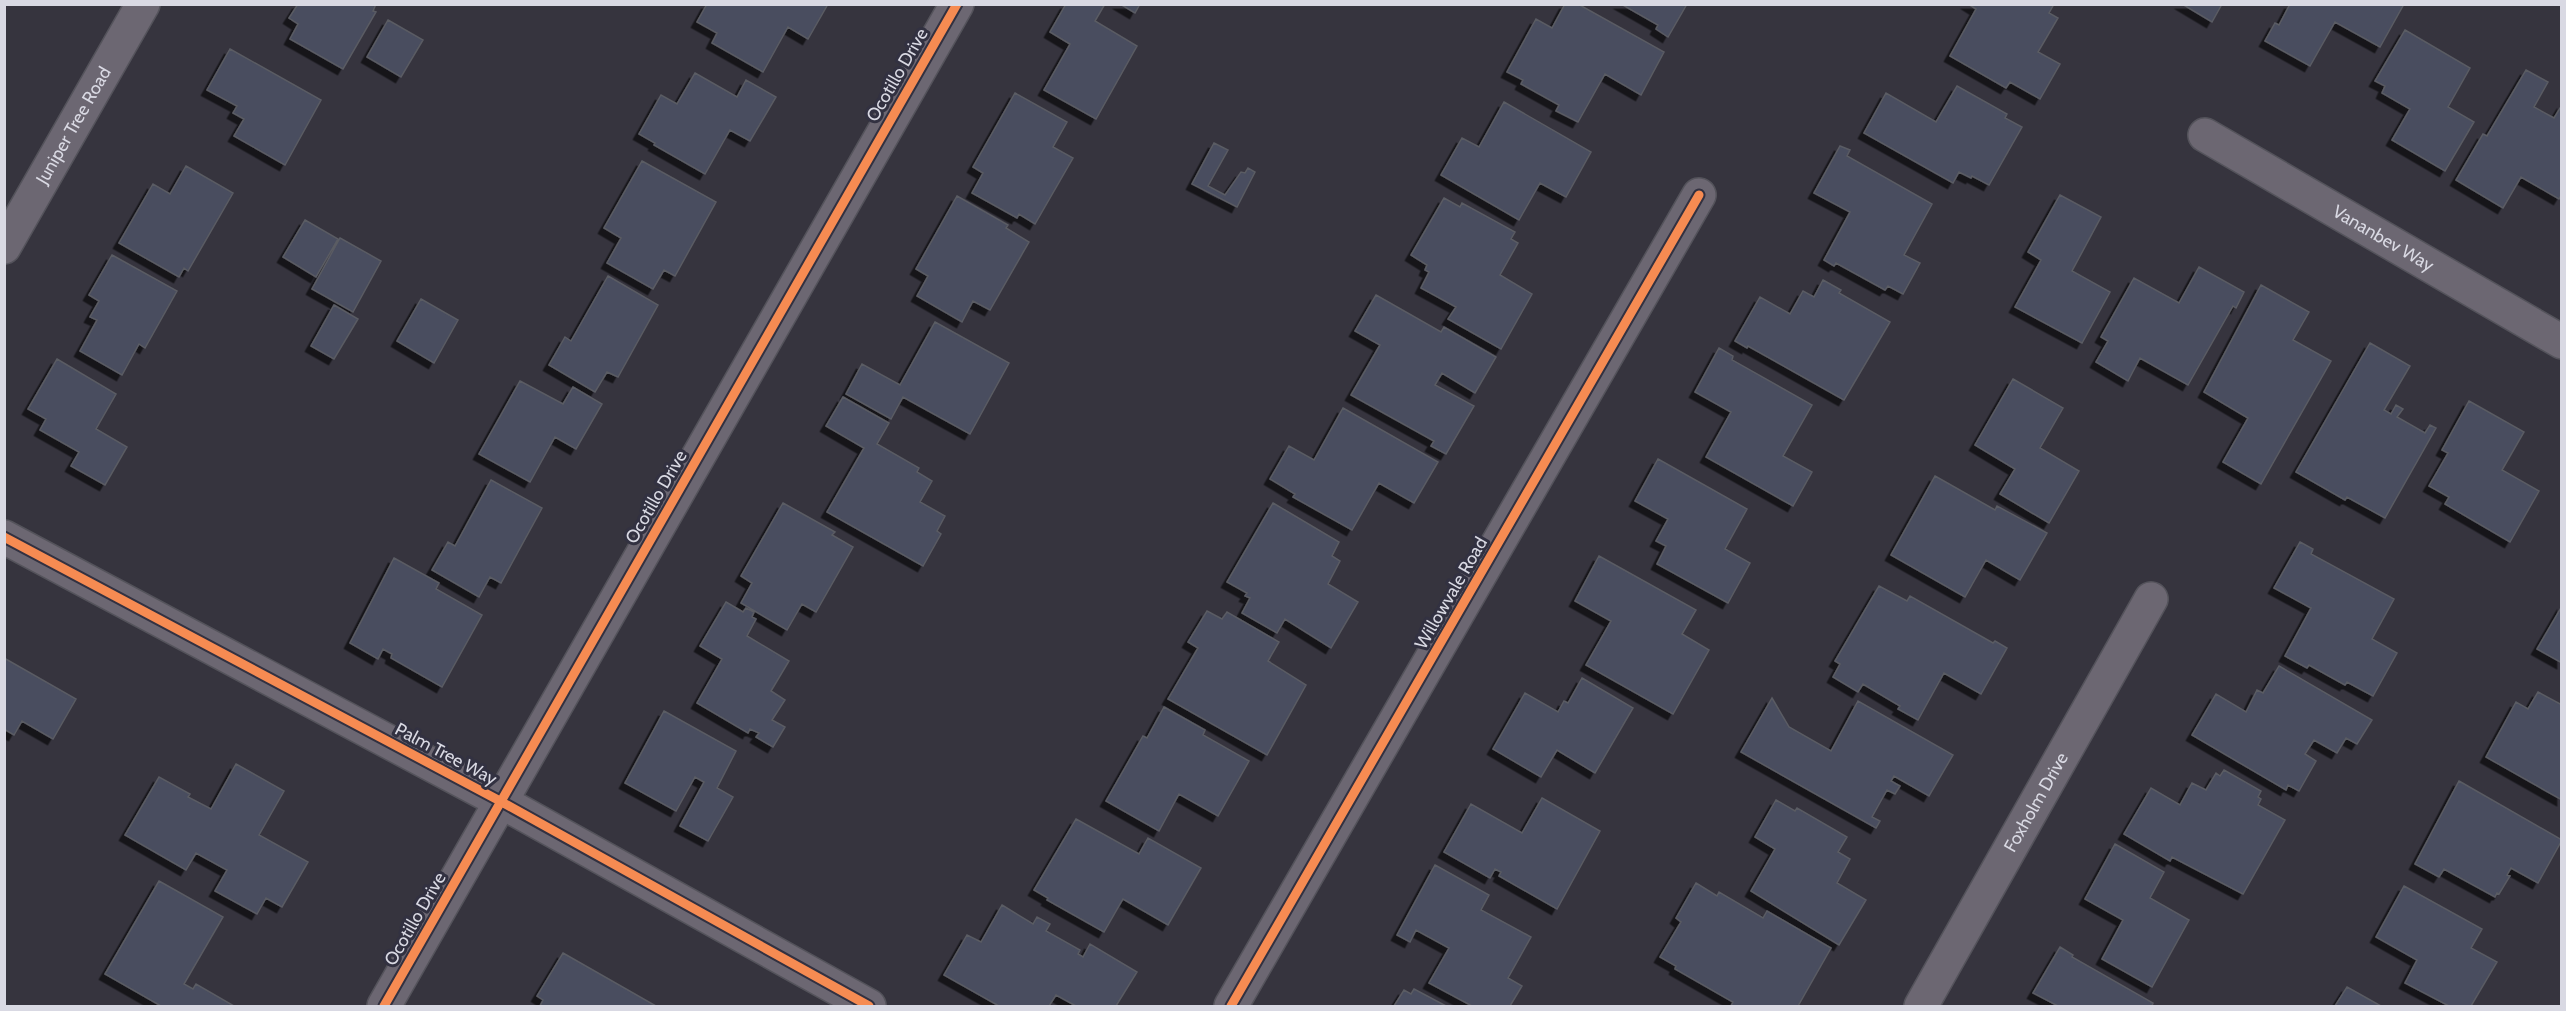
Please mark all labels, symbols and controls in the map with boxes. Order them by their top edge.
street label: Ocotillo Drive [861,24,933,126]
street label: Juniper Tree Road [31,63,116,189]
street label: Vananbev Way [2329,200,2438,276]
street label: Ocotillo Drive [620,446,692,548]
street label: Willowvale Road [1410,533,1492,653]
street label: Palm Tree Way [391,718,501,790]
street label: Foxholm Drive [1999,749,2073,856]
street label: Ocotillo Drive [379,868,451,970]

